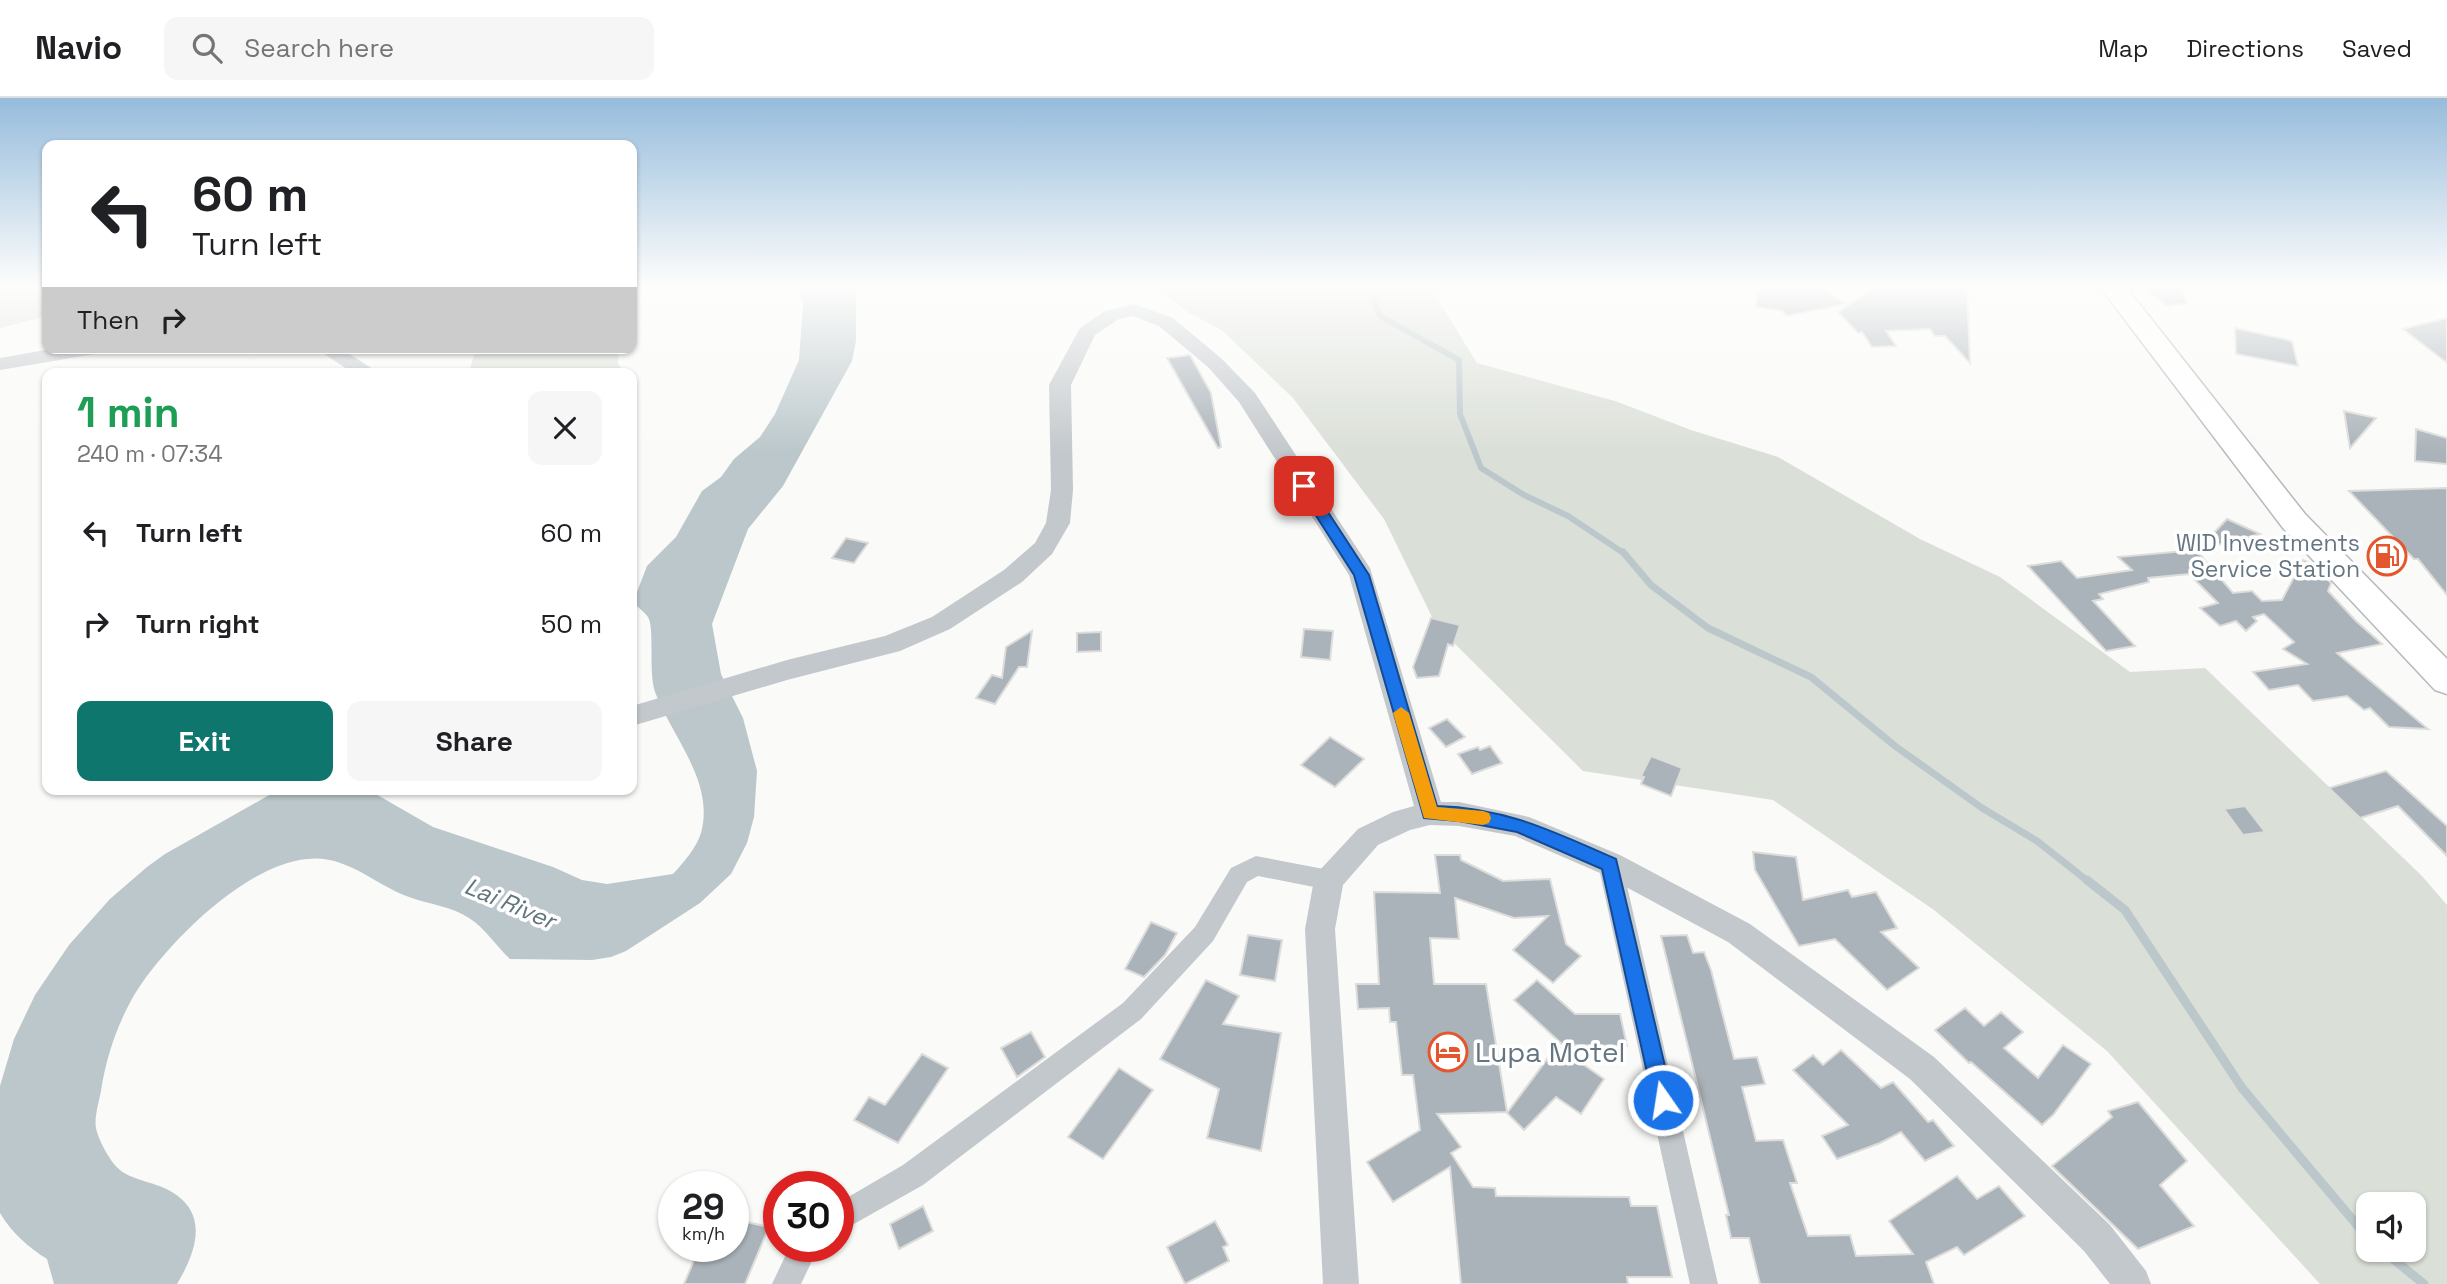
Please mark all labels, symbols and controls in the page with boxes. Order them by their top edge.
search box [164,17,654,80]
text: Navio [35,27,122,69]
icon: search [188,29,226,67]
text: Search here [244,31,394,65]
text: Map [2098,33,2148,64]
text: Directions [2186,33,2304,64]
text: Saved [2342,33,2412,64]
text: 60 m [192,163,308,225]
icon: left [77,168,168,259]
text: Turn left [192,224,322,264]
icon: right [154,301,192,339]
text: Then [77,303,140,337]
text: 1 min [77,386,180,439]
button: close [528,391,602,465]
text: 240 m · 07:34 [77,439,223,469]
pin [1274,456,1334,516]
icon: arrive [1285,467,1323,505]
icon: left [77,514,115,552]
text: Turn left [136,516,243,550]
text: 60 m [540,516,602,550]
place label: WID Investments Service Station [2176,528,2360,584]
fuel station icon: WID Investments Service Station [2366,535,2408,577]
icon: right [77,605,115,643]
text: Turn right [136,607,260,641]
text: 50 m [541,607,602,641]
button: Exit [77,701,333,781]
button: Share [347,701,602,781]
water label: Lai River [460,870,563,937]
hotel icon: Lupa Motel [1427,1031,1469,1073]
place label: Lupa Motel [1475,1034,1625,1070]
position arrow [1626,1063,1700,1137]
speed limit sign: 30 [763,1171,854,1262]
text: 29 [682,1185,725,1229]
map controls [2356,1192,2426,1262]
button: sound [2356,1192,2426,1262]
text: km/h [682,1222,725,1245]

